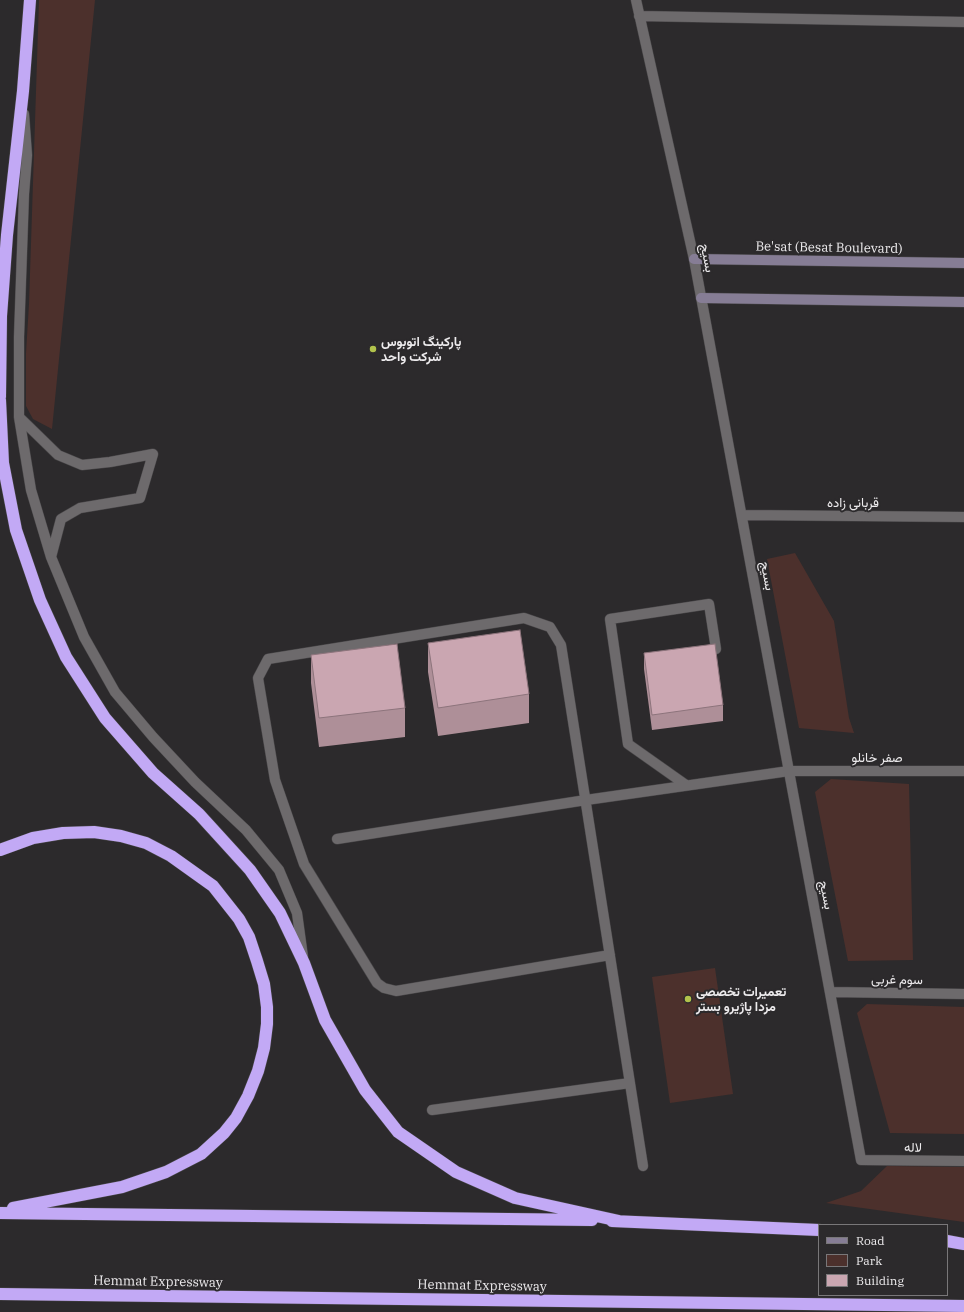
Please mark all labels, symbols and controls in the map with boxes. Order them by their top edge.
street label: Be'sat (Besat Boulevard) [755,239,903,257]
street label: بسیج [697,242,717,274]
place label: پارکینگ اتوبوس شرکت واحد [381,334,461,365]
marker: پارکینگ اتوبوس شرکت واحد [368,344,378,354]
street label: قربانی زاده [827,495,879,511]
street label: بسیج [757,560,777,592]
street label: صفر خانلو [851,750,903,766]
street label: بسیج [816,879,836,911]
street label: سوم غربی [871,972,923,988]
place label: تعمیرات تخصصی مزدا پاژیرو بستر [696,984,786,1015]
marker: تعمیرات تخصصی مزدا پاژیرو بستر [683,994,693,1004]
street label: لاله [904,1140,922,1156]
legend [818,1224,948,1296]
text: Road [856,1233,885,1248]
text: Park [856,1253,882,1268]
street label: Hemmat Expressway [93,1273,223,1291]
text: Building [856,1273,904,1288]
street label: Hemmat Expressway [417,1277,547,1295]

